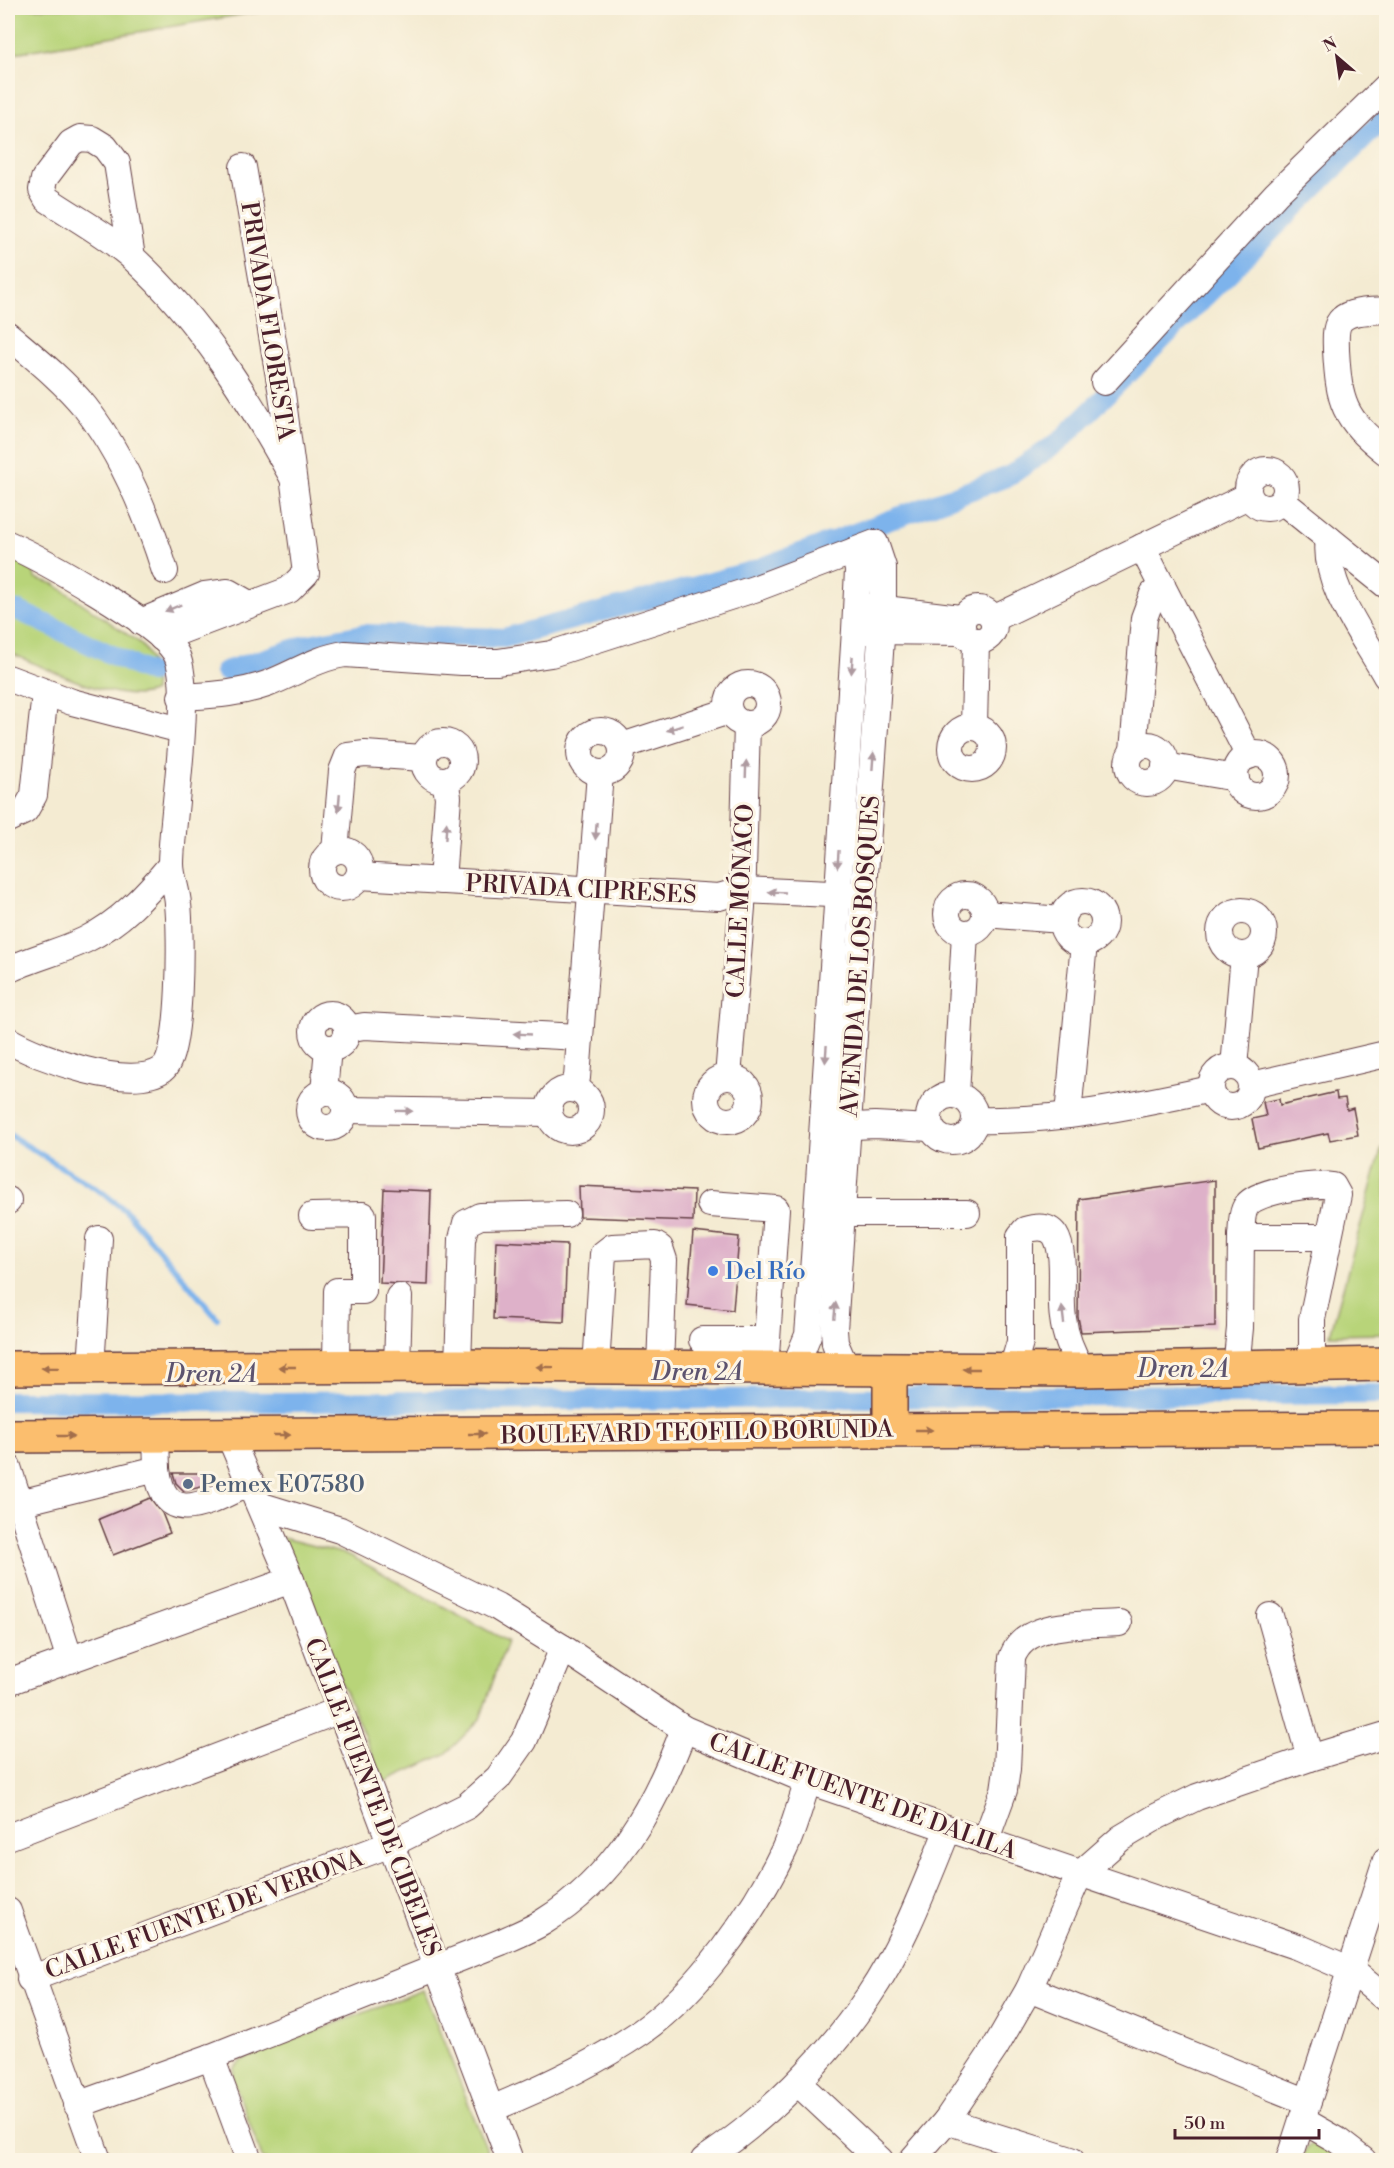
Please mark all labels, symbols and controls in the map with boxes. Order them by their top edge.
north arrow [1307,27,1367,87]
text: N [1320,33,1341,57]
street label: PRIVADA FLORESTA [233,199,301,443]
one-way arrow [164,604,182,613]
one-way arrow [848,655,857,674]
one-way arrow [666,724,684,734]
one-way arrow [869,751,878,770]
one-way arrow [741,759,751,778]
one-way arrow [334,793,344,812]
street label: AVENIDA DE LOS BOSQUES [835,794,887,1119]
street label: CALLE MÓNACO [719,803,761,999]
one-way arrow [441,821,450,840]
one-way arrow [592,822,601,841]
one-way arrow [834,850,843,869]
street label: PRIVADA CIPRESES [465,869,697,911]
one-way arrow [767,887,786,896]
one-way arrow [513,1029,532,1039]
one-way arrow [821,1044,831,1063]
one-way arrow [394,1106,413,1116]
place label: Del Río [725,1257,806,1287]
marker: Del Río [706,1264,720,1278]
one-way arrow [830,1302,840,1321]
one-way arrow [1058,1306,1068,1325]
water label: Dren 2A [1136,1353,1229,1385]
water label: Dren 2A [650,1356,743,1388]
water label: Dren 2A [164,1358,257,1390]
one-way arrow [278,1362,297,1372]
one-way arrow [536,1362,555,1372]
one-way arrow [41,1363,60,1373]
one-way arrow [962,1364,981,1374]
street label: BOULEVARD TEOFILO BORUNDA [499,1415,894,1451]
one-way arrow [914,1425,933,1435]
one-way arrow [467,1429,486,1439]
one-way arrow [272,1430,291,1440]
one-way arrow [56,1431,75,1441]
place label: Pemex E07580 [200,1470,365,1500]
marker: Pemex E07580 [181,1477,195,1491]
street label: CALLE FUENTE DE CIBELES [297,1634,447,1961]
street label: CALLE FUENTE DE DALILA [705,1727,1021,1867]
street label: CALLE FUENTE DE VERONA [41,1843,368,1987]
scale bar [1175,2102,1319,2140]
text: 50 m [1184,2112,1226,2135]

